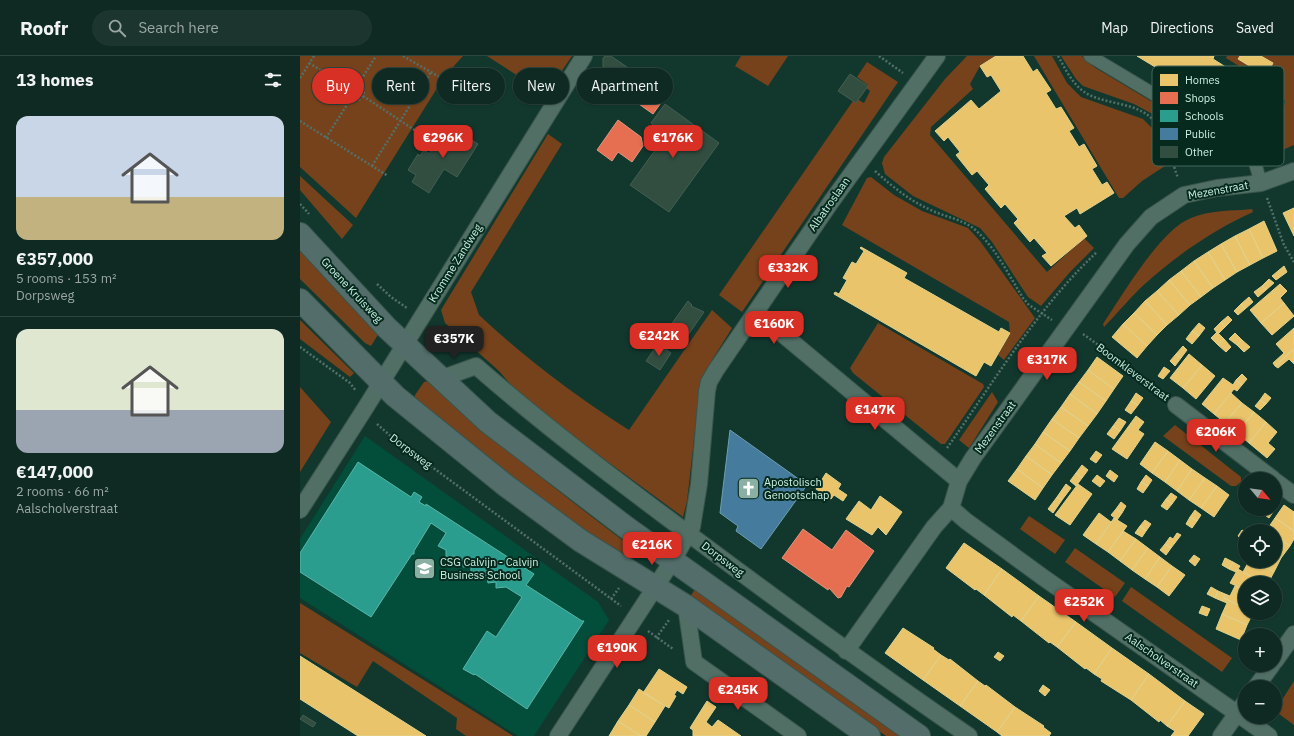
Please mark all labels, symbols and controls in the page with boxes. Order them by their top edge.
search box [92,10,372,46]
text: Roofr [20,16,68,40]
icon: search [106,17,128,39]
text: Search here [138,18,219,37]
text: Map [1101,19,1128,37]
text: Directions [1150,19,1214,37]
text: Saved [1236,19,1274,37]
legend [1152,66,1284,166]
chip: Buy [312,68,364,104]
chip: Rent [372,68,429,104]
chip: Filters [437,68,505,104]
chip: New [513,68,569,104]
chip: Apartment [577,68,673,104]
text: 13 homes [16,69,93,91]
icon: filters [262,69,284,91]
text: Homes [1185,73,1220,87]
text: Shops [1185,91,1216,105]
text: Schools [1185,109,1224,123]
pin: €296K [415,125,471,159]
pin: €176K [645,125,701,159]
text: Public [1185,127,1216,141]
text: €296K [423,129,463,146]
text: €176K [653,129,693,146]
icon: home [114,142,186,214]
text: Other [1185,145,1213,159]
street label: Albatroslaan [805,174,853,234]
street label: Mezenstraat [1187,178,1249,202]
street label: Kromme Zandweg [425,221,485,305]
text: €357,000 [16,248,93,270]
street label: Groene Kruisweg [318,254,386,326]
pin: €332K [760,255,816,289]
text: €332K [768,259,808,276]
text: 5 rooms · 153 m² [16,270,117,287]
text: Dorpsweg [16,287,74,304]
pin: €160K [746,311,802,345]
text: €160K [754,315,794,332]
pin: €242K [631,323,687,357]
pin: €357K [426,326,482,360]
text: €242K [639,327,679,344]
text: €357K [434,330,474,347]
street label: Boomkleverstraat [1094,340,1172,404]
pin: €317K [1019,347,1075,381]
text: €317K [1027,351,1067,368]
icon: home [114,355,186,427]
pin: €147K [847,397,903,431]
street label: Mezenstraat [971,398,1019,456]
text: €147K [855,401,895,418]
pin: €206K [1188,419,1244,453]
text: €206K [1196,423,1236,440]
street label: Dorpsweg [387,431,435,472]
text: €147,000 [16,461,93,483]
north arrow [1238,472,1282,516]
map controls [1238,472,1282,724]
church icon: Apostolisch Genootschap [736,475,762,501]
place label: Apostolisch Genootschap [764,475,830,502]
text: 2 rooms · 66 m² [16,483,109,500]
text: Aalscholverstraat [16,500,118,517]
button: locate [1238,524,1282,568]
pin: €216K [624,532,680,566]
text: €216K [632,536,672,553]
street label: Dorpsweg [699,539,747,580]
school or university icon: CSG Calvijn - Calvijn Business School [412,555,438,581]
place label: CSG Calvijn - Calvijn Business School [440,555,539,582]
button: layers [1238,576,1282,620]
pin: €252K [1056,589,1112,623]
text: €252K [1064,593,1104,610]
button: + [1238,628,1282,672]
street label: Aalscholverstraat [1123,630,1201,691]
pin: €190K [589,635,645,669]
text: €190K [597,639,637,656]
pin: €245K [710,677,766,711]
button: − [1238,680,1282,724]
text: €245K [718,681,758,698]

